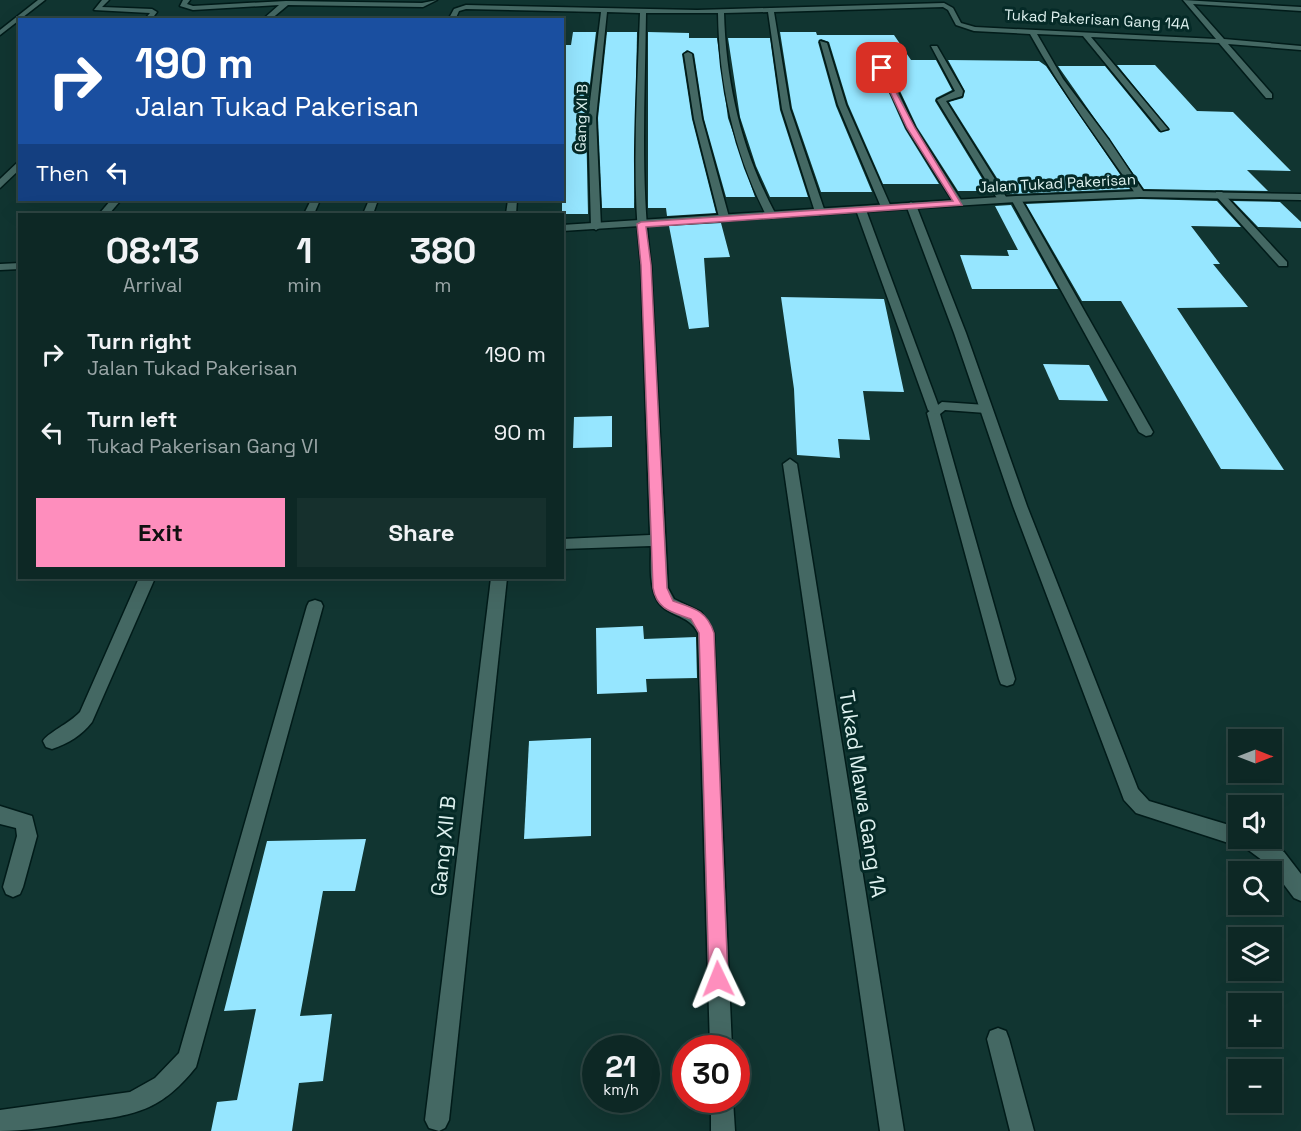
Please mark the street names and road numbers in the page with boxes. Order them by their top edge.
street label: Tukad Pakerisan Gang 14A [1004,5,1191,33]
street label: Gang XI B [570,84,592,152]
street label: Jalan Tukad Pakerisan [978,169,1136,197]
street label: Tukad Mawa Gang 1A [833,689,893,899]
street label: Gang XII B [424,795,462,897]

